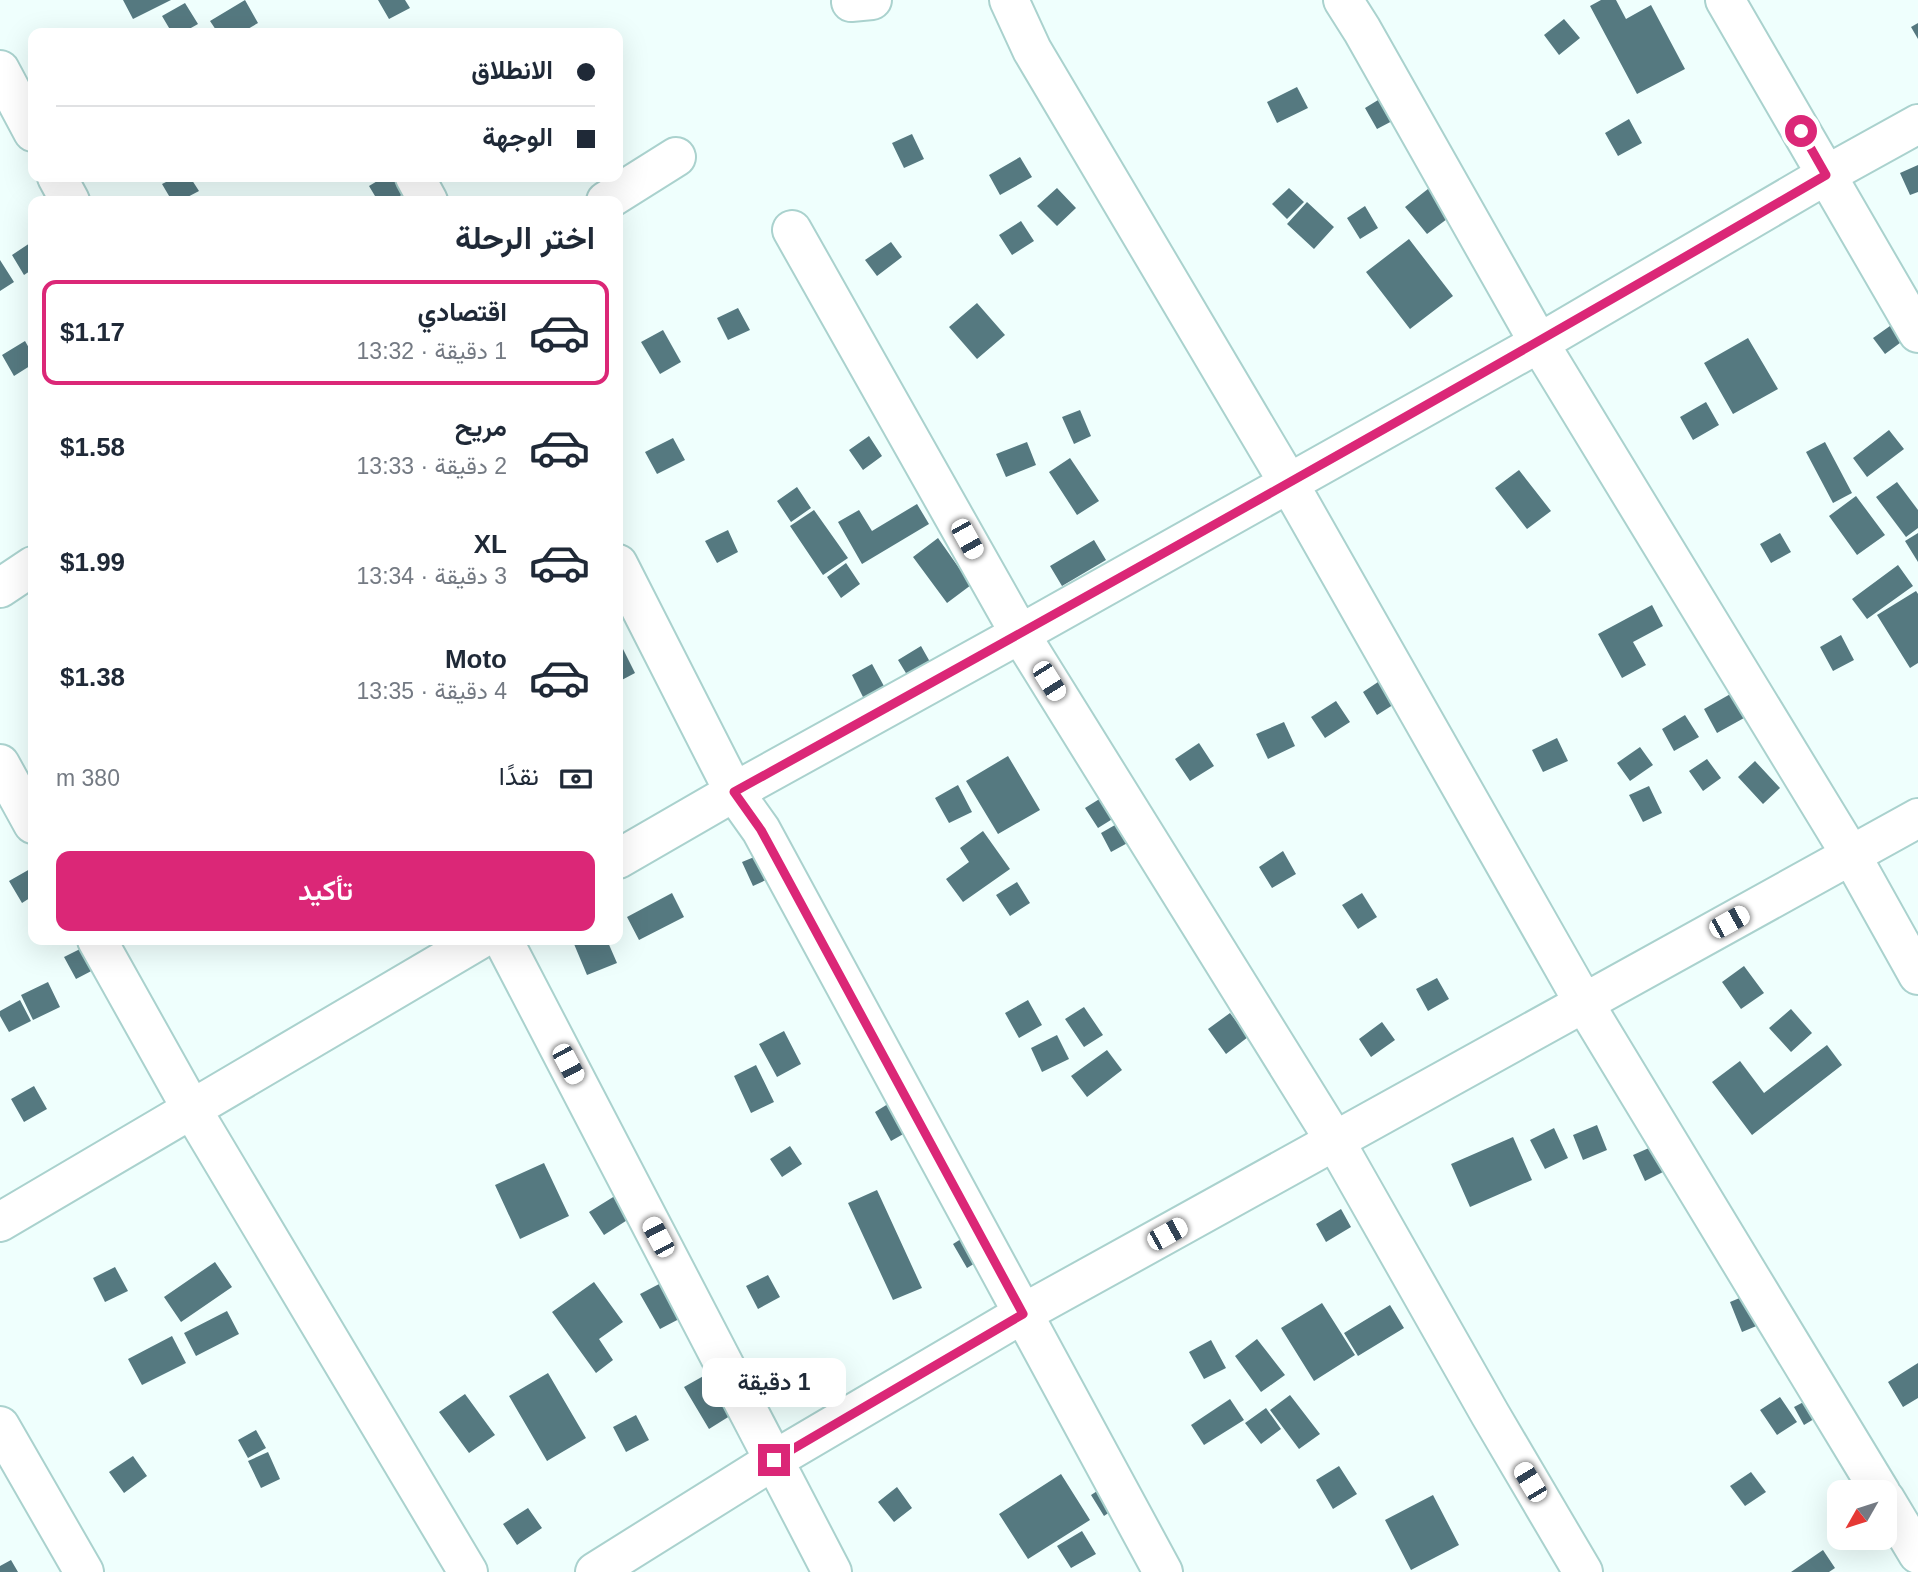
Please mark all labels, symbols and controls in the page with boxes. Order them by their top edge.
text: الانطلاق [471,55,553,85]
route start [1785,115,1817,147]
text: الوجهة [482,122,553,152]
text: اختر الرحلة [455,220,595,256]
text: اقتصادي [418,297,507,327]
icon: car [528,301,591,364]
text: $1.17 [60,317,125,347]
text: 1 دقيقة · 13:32 [357,338,507,364]
text: مريح [455,412,507,442]
icon: car [528,416,591,479]
text: $1.58 [60,432,125,462]
text: 2 دقيقة · 13:33 [357,453,507,479]
car [948,516,987,562]
text: XL [474,529,507,559]
icon: car [528,531,591,594]
text: $1.99 [60,547,125,577]
text: 3 دقيقة · 13:34 [357,563,507,589]
text: Moto [445,644,507,674]
icon: car [528,646,591,709]
car [1029,658,1070,704]
text: $1.38 [60,662,125,692]
text: 4 دقيقة · 13:35 [357,678,507,704]
icon: cash [557,760,595,798]
text: نقدًا [499,761,539,791]
text: 380 m [56,765,120,791]
button: تأكيد [56,851,595,931]
car [1706,903,1753,941]
car [549,1041,588,1087]
car [639,1214,678,1260]
car [1144,1215,1191,1253]
callout: 1 دقيقة [702,1358,846,1408]
text: 1 دقيقة [737,1369,811,1395]
route end [758,1444,790,1476]
car [1511,1459,1550,1505]
north arrow [1827,1480,1897,1550]
map controls [1827,1480,1897,1550]

